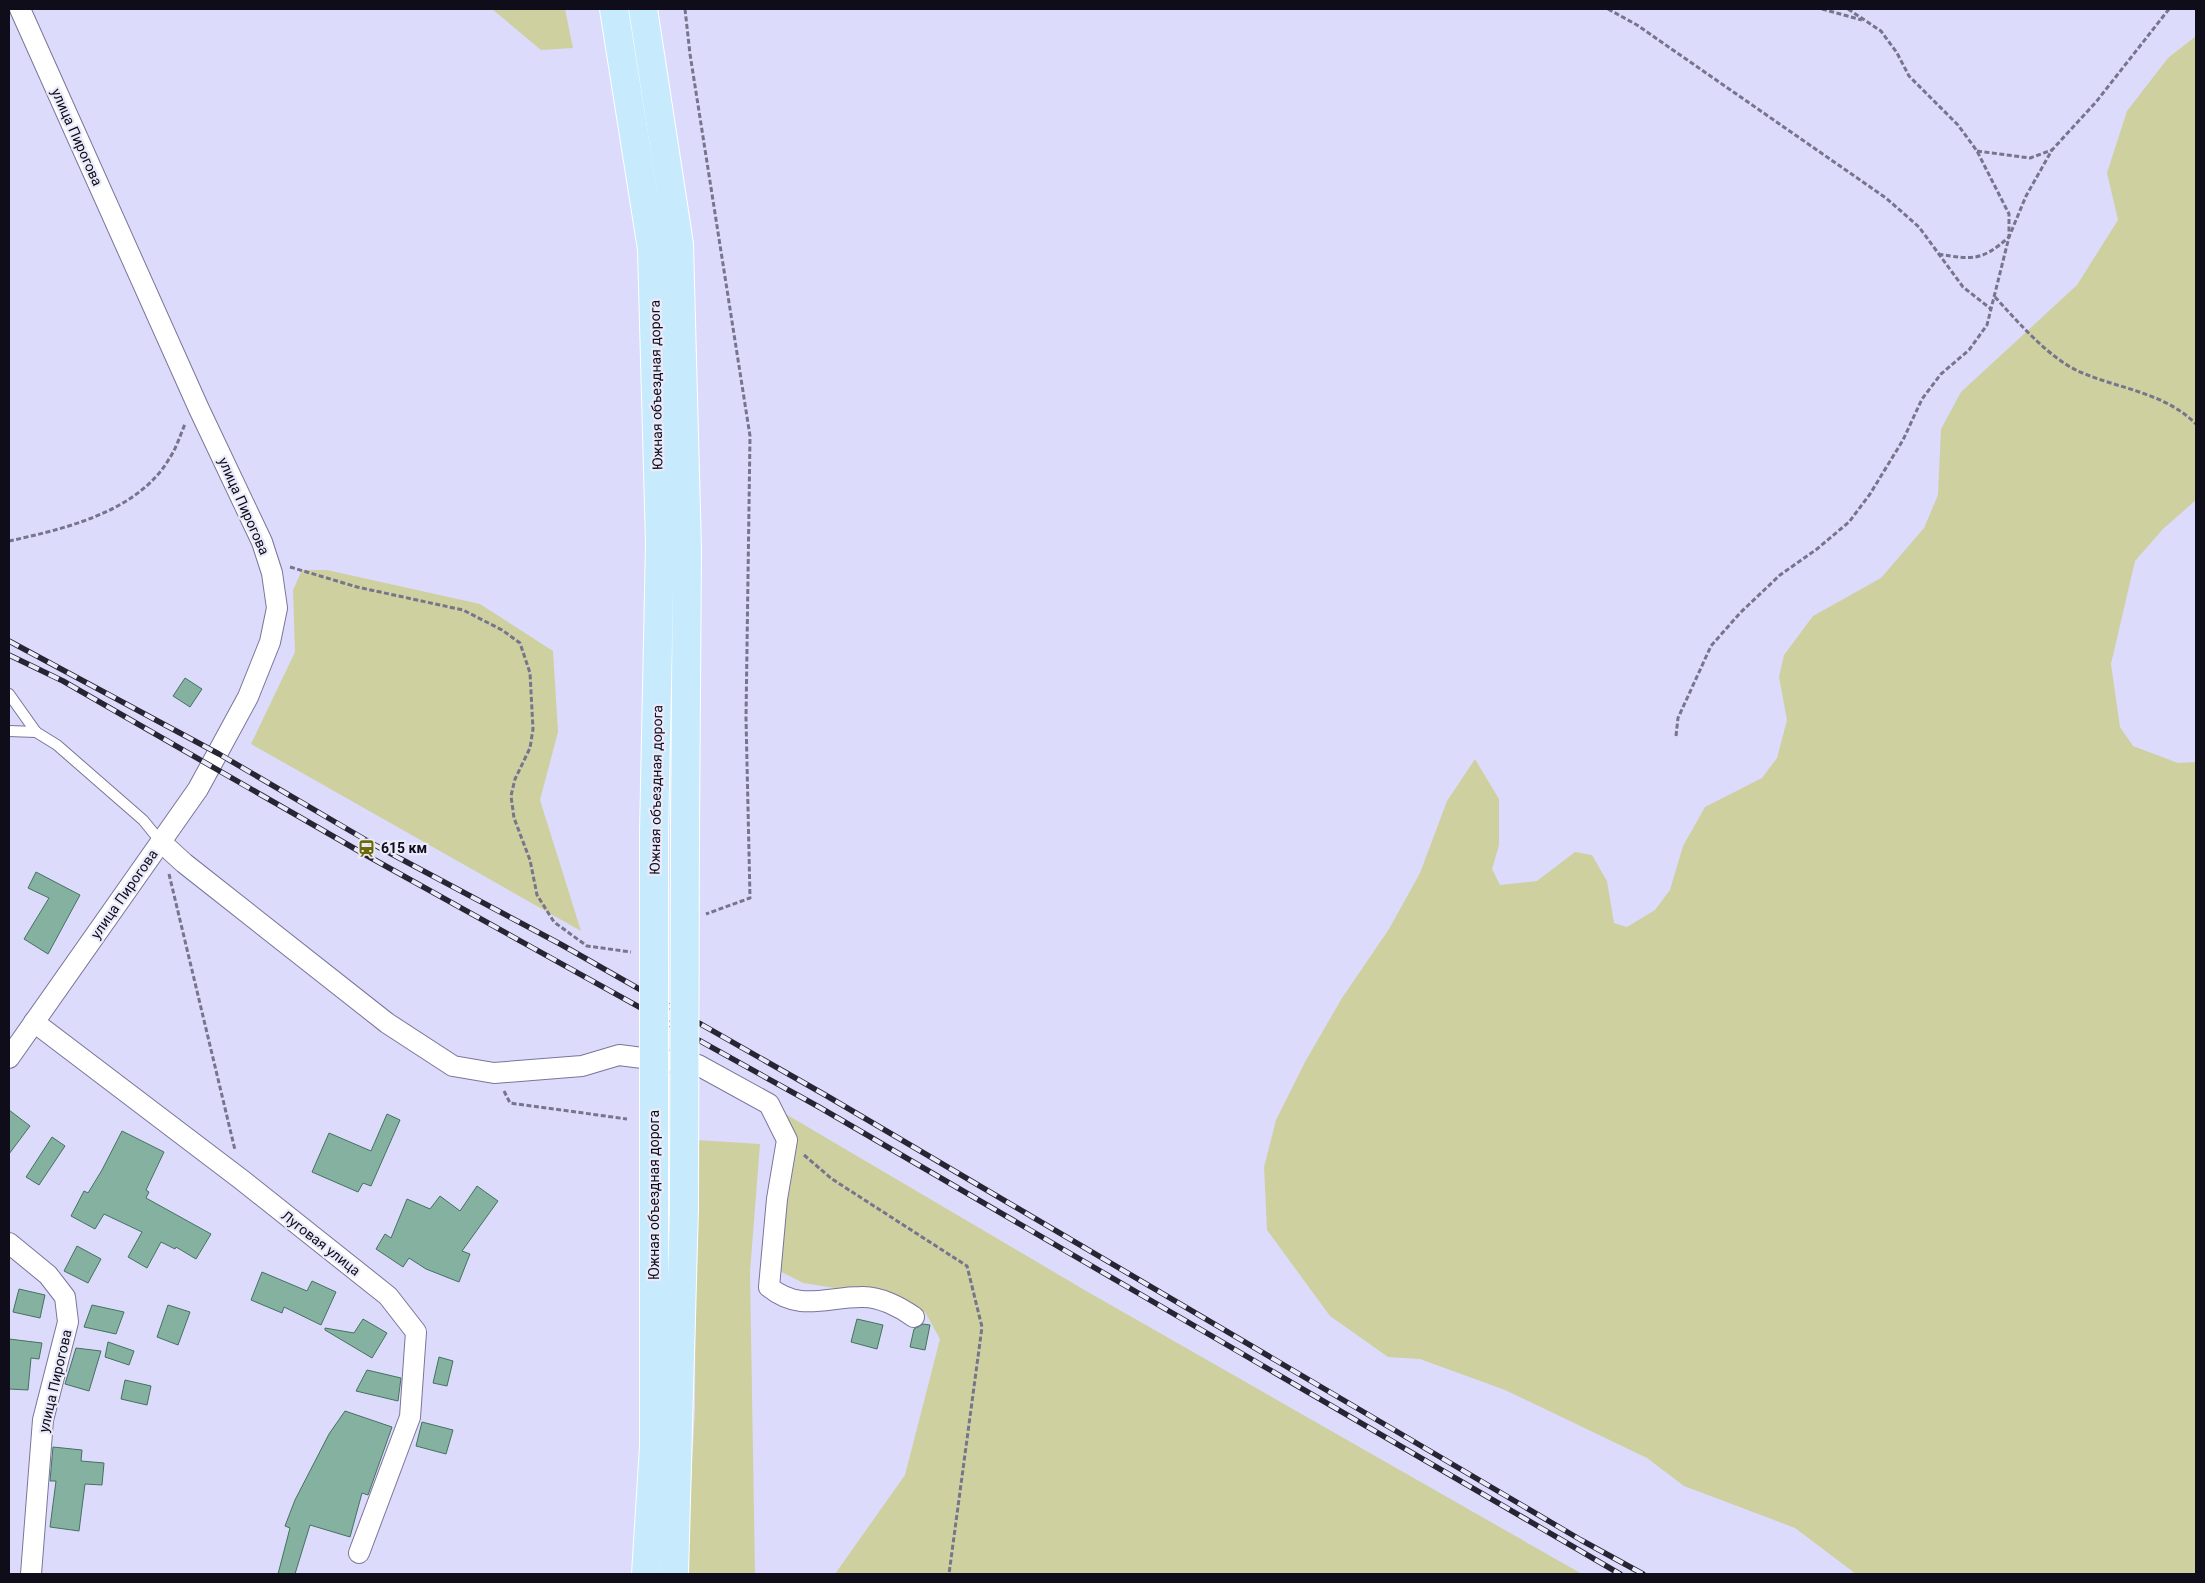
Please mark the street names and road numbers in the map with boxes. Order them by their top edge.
street label: улица Пирогова [48,86,106,188]
street label: Южная объездная дорога [647,300,665,470]
street label: улица Пирогова [215,455,273,557]
street label: Южная объездная дорога [647,705,665,875]
street label: улица Пирогова [87,846,161,942]
street label: Южная объездная дорога [646,1110,662,1280]
street label: Луговая улица [278,1207,364,1279]
street label: улица Пирогова [35,1328,75,1434]

